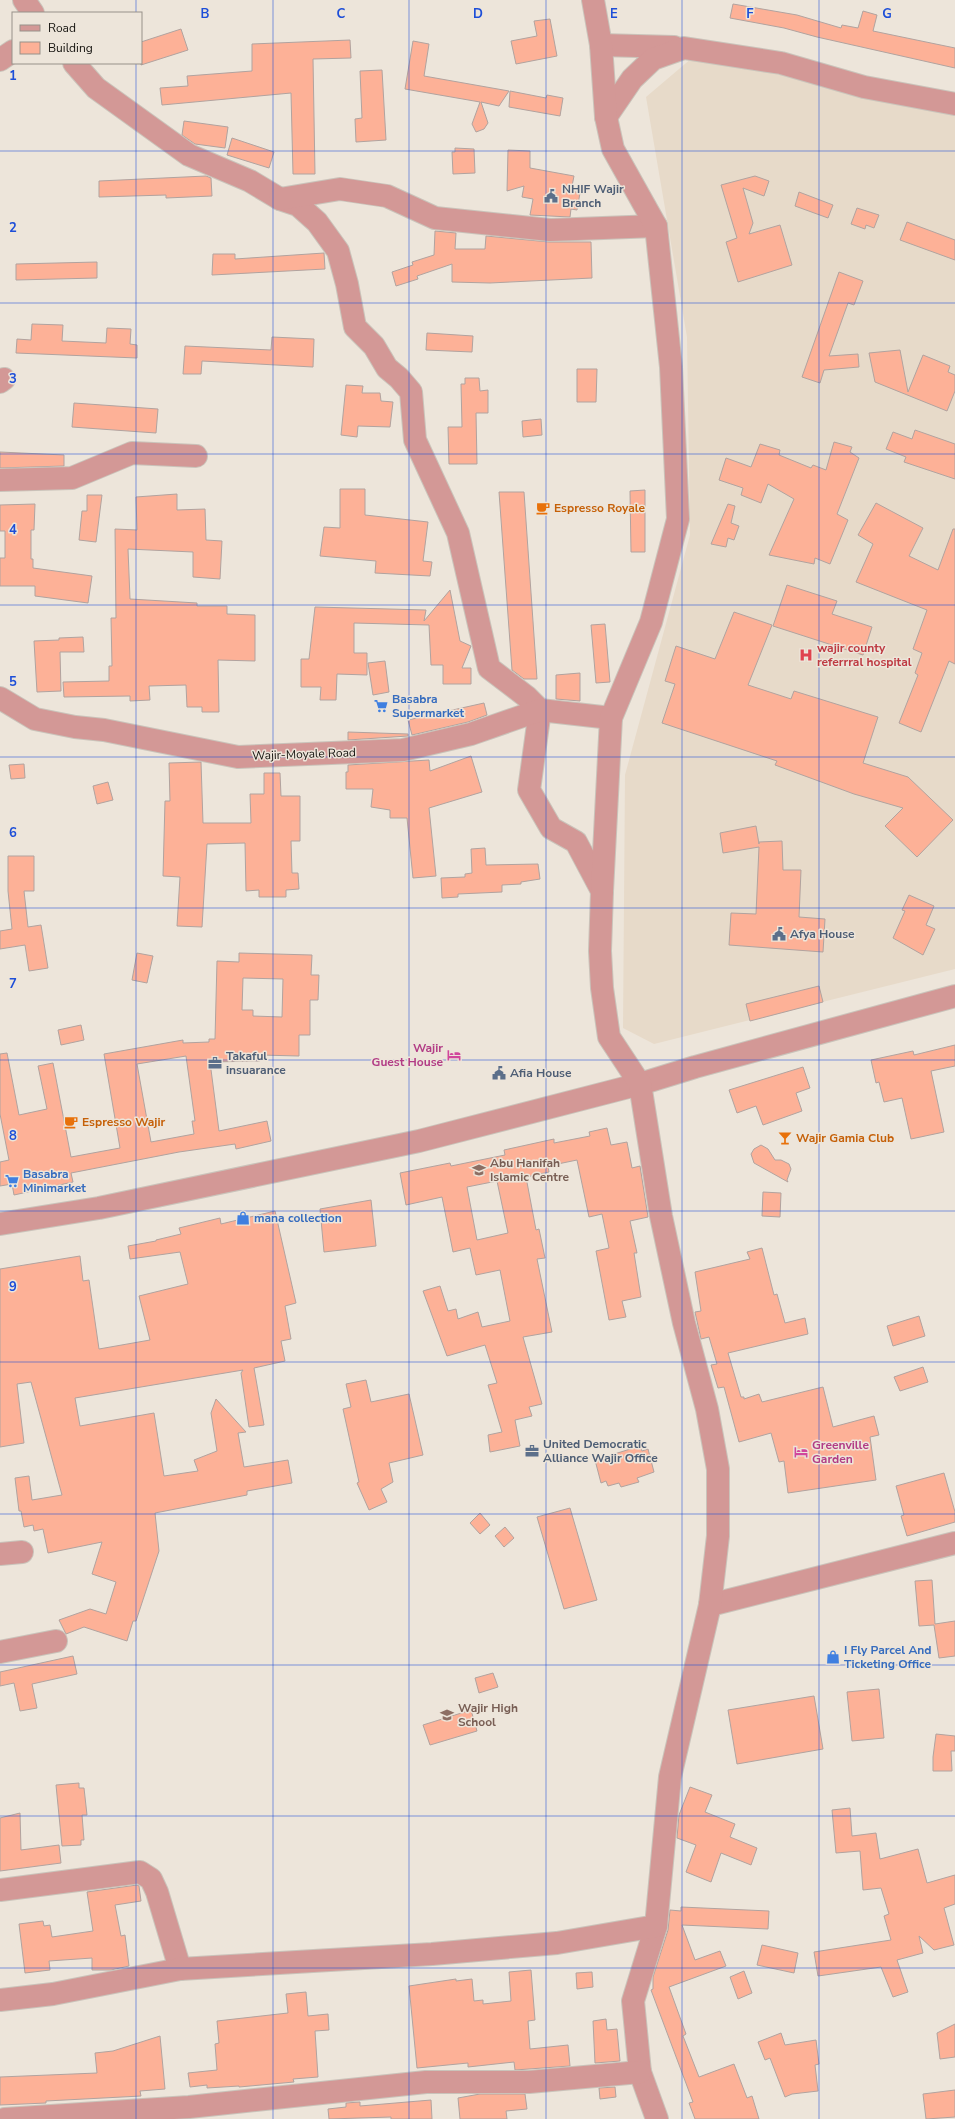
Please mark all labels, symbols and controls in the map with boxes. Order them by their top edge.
text: B [201,5,210,23]
text: C [337,5,346,23]
text: D [473,5,483,23]
text: E [610,5,618,23]
text: F [746,5,754,23]
text: G [882,5,892,23]
legend [12,12,142,64]
text: Road [48,20,76,36]
text: Building [48,40,93,56]
text: 1 [9,67,17,85]
place label: NHIF Wajir Branch [562,181,624,211]
public building icon: NHIF Wajir Branch [543,188,559,204]
text: 2 [9,219,17,237]
text: 3 [9,370,17,388]
cafe icon: Espresso Royale [535,500,551,516]
place label: Espresso Royale [554,500,646,516]
text: 4 [9,521,17,539]
place label: wajir county referrral hospital [817,640,912,670]
hospital icon: wajir county referrral hospital [798,647,814,663]
text: 5 [9,673,17,691]
place label: Basabra Supermarket [392,691,465,721]
supermarket icon: Basabra Supermarket [373,698,389,714]
street label: Wajir-Moyale Road [252,744,356,764]
text: 6 [9,824,17,842]
public building icon: Afya House [771,926,787,942]
place label: Afya House [790,926,855,942]
text: 7 [9,975,17,993]
place label: Wajir Guest House [372,1040,443,1070]
hotel icon: Wajir Guest House [446,1047,462,1063]
place label: Takaful insuarance [226,1048,286,1078]
office icon: Takaful insuarance [207,1055,223,1071]
public building icon: Afia House [491,1065,507,1081]
place label: Afia House [510,1065,572,1081]
cafe icon: Espresso Wajir [63,1114,79,1130]
place label: Espresso Wajir [82,1114,166,1130]
text: 8 [9,1127,17,1145]
bar icon: Wajir Gamia Club [777,1130,793,1146]
place label: Wajir Gamia Club [796,1130,894,1146]
place label: Abu Hanifah Islamic Centre [490,1155,570,1185]
school or university icon: Abu Hanifah Islamic Centre [471,1162,487,1178]
place label: Basabra Minimarket [23,1166,86,1196]
supermarket icon: Basabra Minimarket [4,1173,20,1189]
shop icon: mana collection [235,1210,251,1226]
place label: mana collection [254,1210,342,1226]
text: 9 [9,1278,17,1296]
place label: United Democratic Alliance Wajir Office [543,1436,658,1466]
place label: Greenville Garden [812,1437,869,1467]
office icon: United Democratic Alliance Wajir Office [524,1443,540,1459]
hotel icon: Greenville Garden [793,1444,809,1460]
place label: I Fly Parcel And Ticketing Office [844,1642,932,1672]
shop icon: I Fly Parcel And Ticketing Office [825,1649,841,1665]
place label: Wajir High School [458,1700,518,1730]
school or university icon: Wajir High School [439,1707,455,1723]

